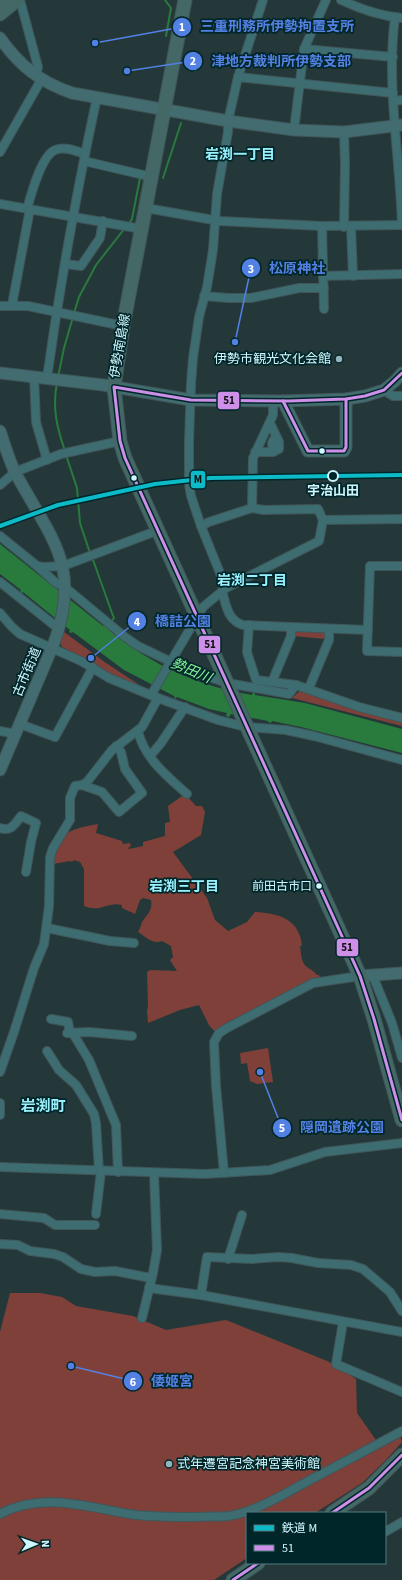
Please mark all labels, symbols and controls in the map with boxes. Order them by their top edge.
callout: 三重刑務所伊勢拘置支所 [172,14,362,40]
text: 三重刑務所伊勢拘置支所 [200,17,354,37]
text: 1 [179,19,185,36]
callout: 津地方裁判所伊勢支部 [183,48,359,74]
text: 津地方裁判所伊勢支部 [211,52,351,72]
text: 2 [190,53,196,70]
district label: 岩渕一丁目 [205,145,275,165]
callout: 松原神社 [241,255,333,281]
text: 松原神社 [269,259,325,279]
text: 3 [248,261,254,278]
street label: 伊勢南島線 [105,312,135,380]
place label: 伊勢市観光文化会館 [214,350,331,368]
marker: 伊勢市観光文化会館 [334,354,344,364]
line badge: 51 [217,391,240,410]
text: 51 [223,393,235,408]
unlabelled marker [317,446,327,456]
line badge: M [190,470,206,489]
marker: 宇治山田 [327,470,339,482]
text: M [194,472,202,487]
unlabelled marker [129,473,139,483]
place label: 宇治山田 [307,482,359,500]
district label: 岩渕二丁目 [217,571,287,591]
callout: 橋詰公園 [127,608,219,634]
text: 橋詰公園 [155,612,211,632]
text: 4 [134,614,141,631]
line badge: 51 [198,635,221,654]
text: 51 [204,637,216,652]
street label: 古市街道 [9,645,45,699]
water label: 勢田川 [168,654,216,689]
district label: 岩渕三丁目 [149,877,219,897]
place label: 前田古市口 [252,878,312,895]
marker: 前田古市口 [314,881,324,891]
line badge: 51 [336,938,359,957]
text: 51 [341,940,353,955]
district label: 岩渕町 [20,1096,66,1117]
callout: 隠岡遺跡公園 [272,1115,392,1141]
text: 隠岡遺跡公園 [300,1118,384,1138]
text: 5 [279,1120,285,1137]
callout: 倭姬宮 [123,1368,201,1394]
text: 倭姬宮 [151,1372,193,1392]
text: 6 [130,1374,136,1391]
place label: 式年遷宮記念神宮美術館 [177,1455,320,1473]
marker: 式年遷宮記念神宮美術館 [164,1459,174,1469]
legend [246,1512,386,1564]
text: 鉄道 M [282,1520,317,1537]
north arrow [16,1524,56,1564]
text: N [38,1540,53,1548]
text: 51 [282,1540,294,1557]

